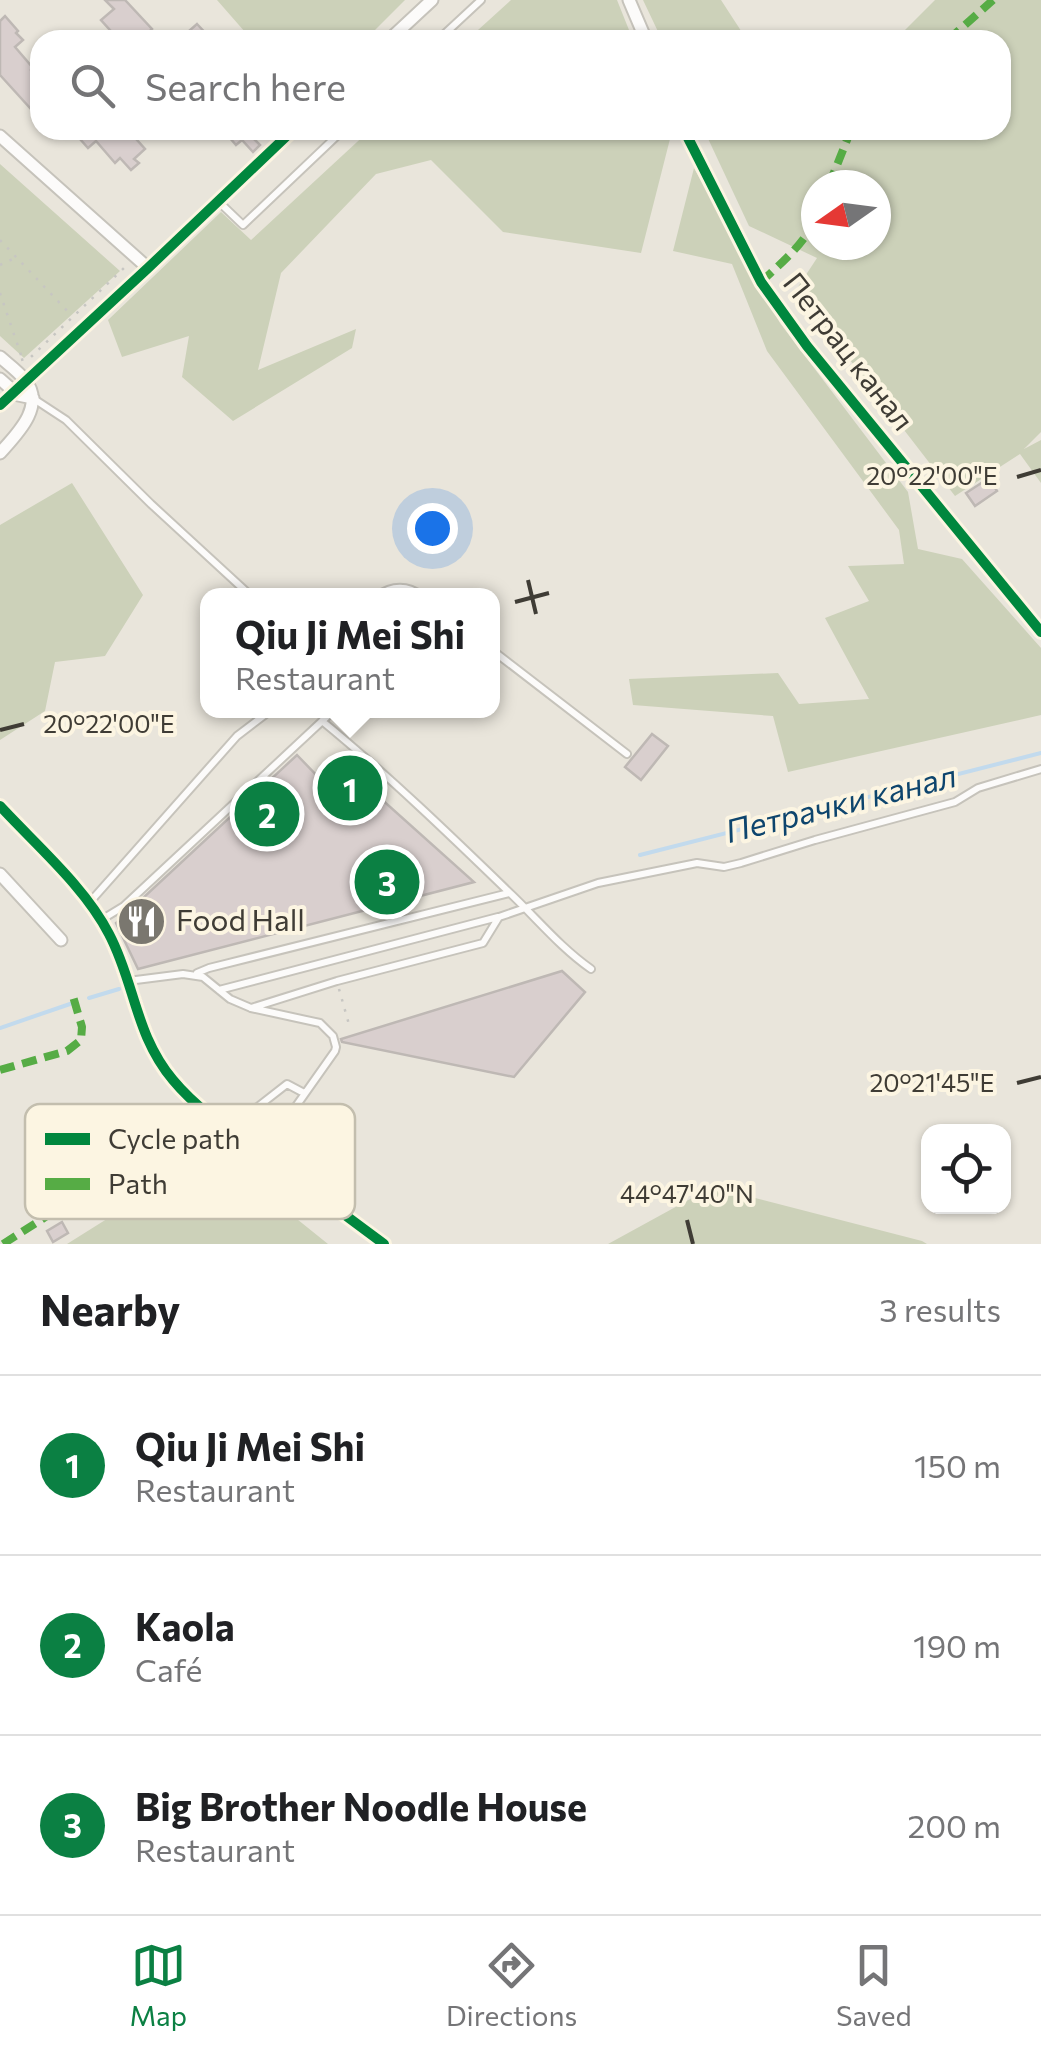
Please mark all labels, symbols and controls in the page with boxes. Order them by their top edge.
search box [30,30,1011,140]
icon: search [65,58,120,113]
text: Search here [145,62,346,109]
north arrow [801,170,891,260]
street label: Петрац канал [777,264,923,437]
text: 20°22'00"E [866,460,998,490]
your location [407,503,458,554]
popup [200,588,500,718]
text: Qiu Ji Mei Shi [235,610,465,657]
text: Restaurant [235,657,395,697]
text: 20°22'00"E [43,708,175,738]
pin: 1 [318,750,382,826]
water label: Петрачки канал [721,754,960,850]
pin: 2 [234,776,300,852]
pin: 3 [354,844,420,920]
restaurant icon: Food Hall [115,895,167,947]
place label: Food Hall [176,900,305,937]
text: 20°21'45"E [870,1067,994,1097]
legend [25,1104,355,1219]
text: Cycle path [108,1121,240,1155]
map controls [921,1124,1011,1214]
button: locate [921,1124,1011,1214]
text: Path [108,1166,168,1200]
text: 44°47'40"N [620,1178,754,1208]
text: Nearby [40,1283,180,1335]
text: 3 results [879,1289,1001,1329]
text: Qiu Ji Mei Shi [135,1422,365,1469]
text: 1 [65,1445,80,1485]
text: 150 m [914,1445,1001,1485]
text: Restaurant [135,1469,295,1509]
text: Kaola [135,1602,235,1649]
text: 2 [63,1625,82,1665]
text: 190 m [913,1625,1001,1665]
text: Café [135,1649,202,1689]
text: Big Brother Noodle House [135,1782,587,1829]
text: 3 [63,1805,82,1845]
text: 200 m [908,1805,1001,1845]
text: Restaurant [135,1829,295,1869]
tab: Map [129,1938,187,2032]
tab: Directions [446,1938,577,2032]
tab: Saved [836,1938,912,2032]

